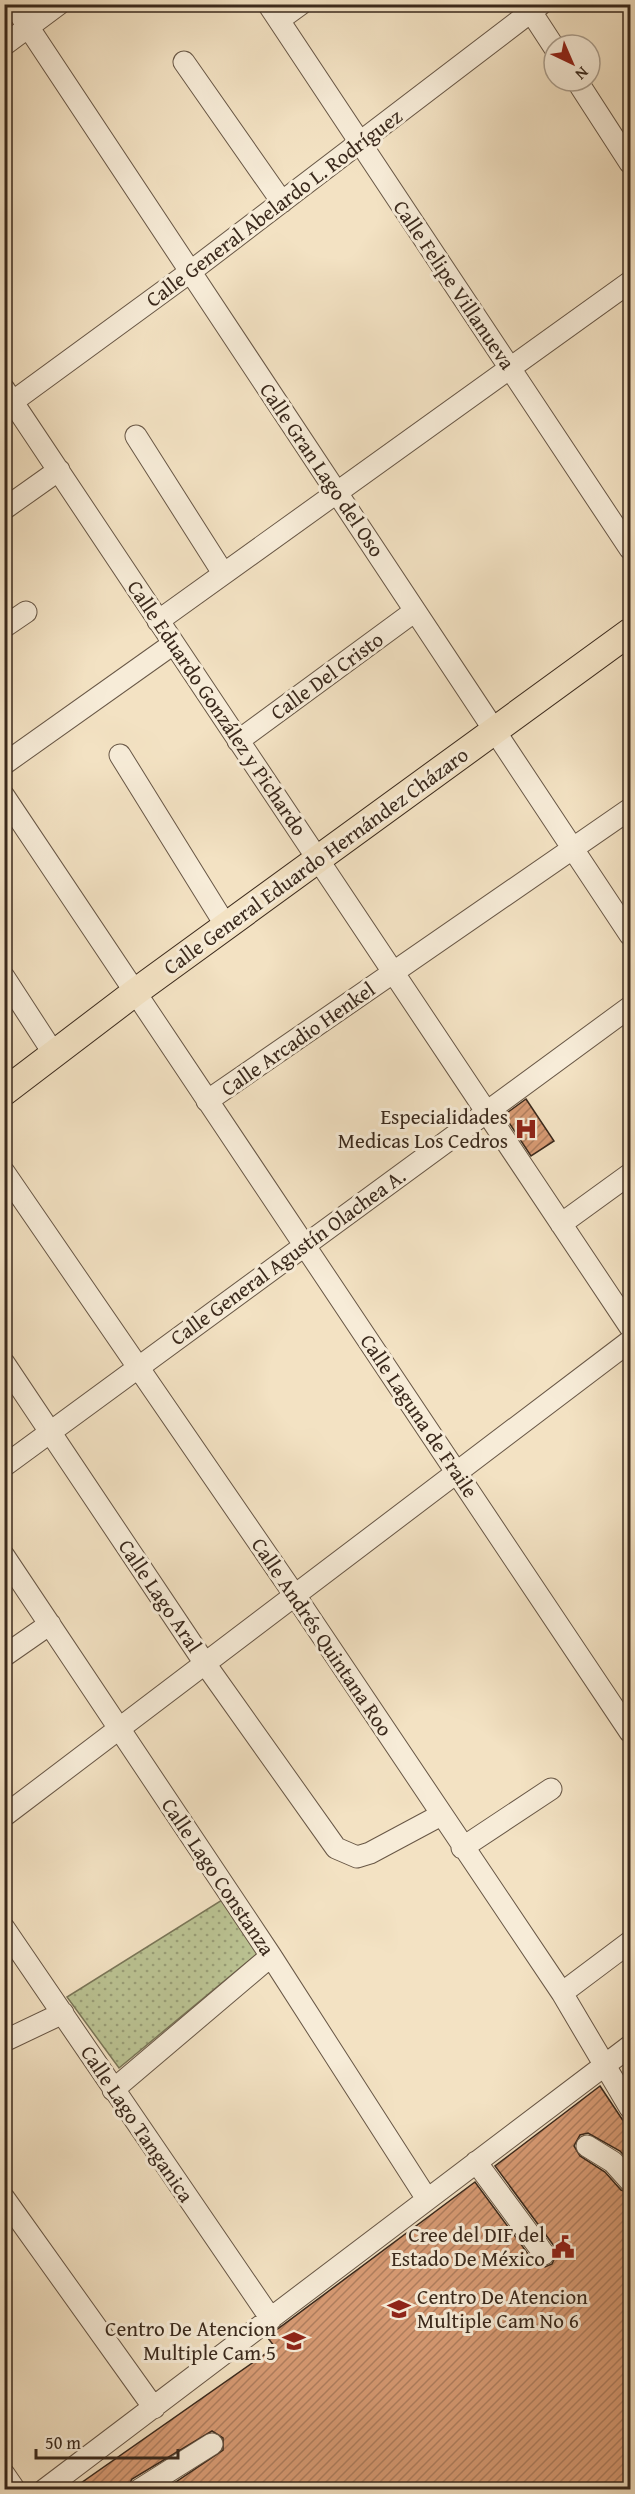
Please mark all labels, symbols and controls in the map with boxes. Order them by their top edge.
north arrow [542,33,602,93]
text: N [570,61,595,86]
street label: Calle General Abelardo L. Rodríguez [139,101,408,314]
street label: Calle Felipe Villanueva [386,194,523,376]
street label: Calle Gran Lago del Oso [252,376,392,563]
street label: Calle Eduardo González y Pichardo [120,574,315,842]
street label: Calle Del Cristo [264,624,390,727]
street label: Calle General Eduardo Hernández Cházaro [157,739,475,982]
street label: Calle Arcadio Henkel [214,974,381,1103]
place label: Especialidades Medicas Los Cedros [338,1101,508,1156]
hospital icon: Especialidades Medicas Los Cedros [513,1116,539,1142]
street label: Calle General Agustín Olachea A. [163,1160,412,1353]
street label: Calle Laguna de Fraile [353,1328,486,1504]
street label: Calle Andrés Quintana Roo [244,1531,401,1742]
street label: Calle Lago Aral [111,1533,210,1659]
street label: Calle Lago Constanza [154,1792,283,1962]
street label: Calle Lago Tanganica [73,2039,202,2209]
place label: Cree del DIF del Estado De México [391,2219,545,2274]
public building icon: Cree del DIF del Estado De México [550,2234,576,2260]
place label: Centro De Atencion Multiple Cam No 6 [417,2281,588,2336]
school or university icon: Centro De Atencion Multiple Cam No 6 [386,2296,412,2322]
place label: Centro De Atencion Multiple Cam 5 [105,2313,276,2368]
school or university icon: Centro De Atencion Multiple Cam 5 [281,2328,307,2354]
scale bar [36,2422,178,2460]
text: 50 m [45,2429,81,2456]

